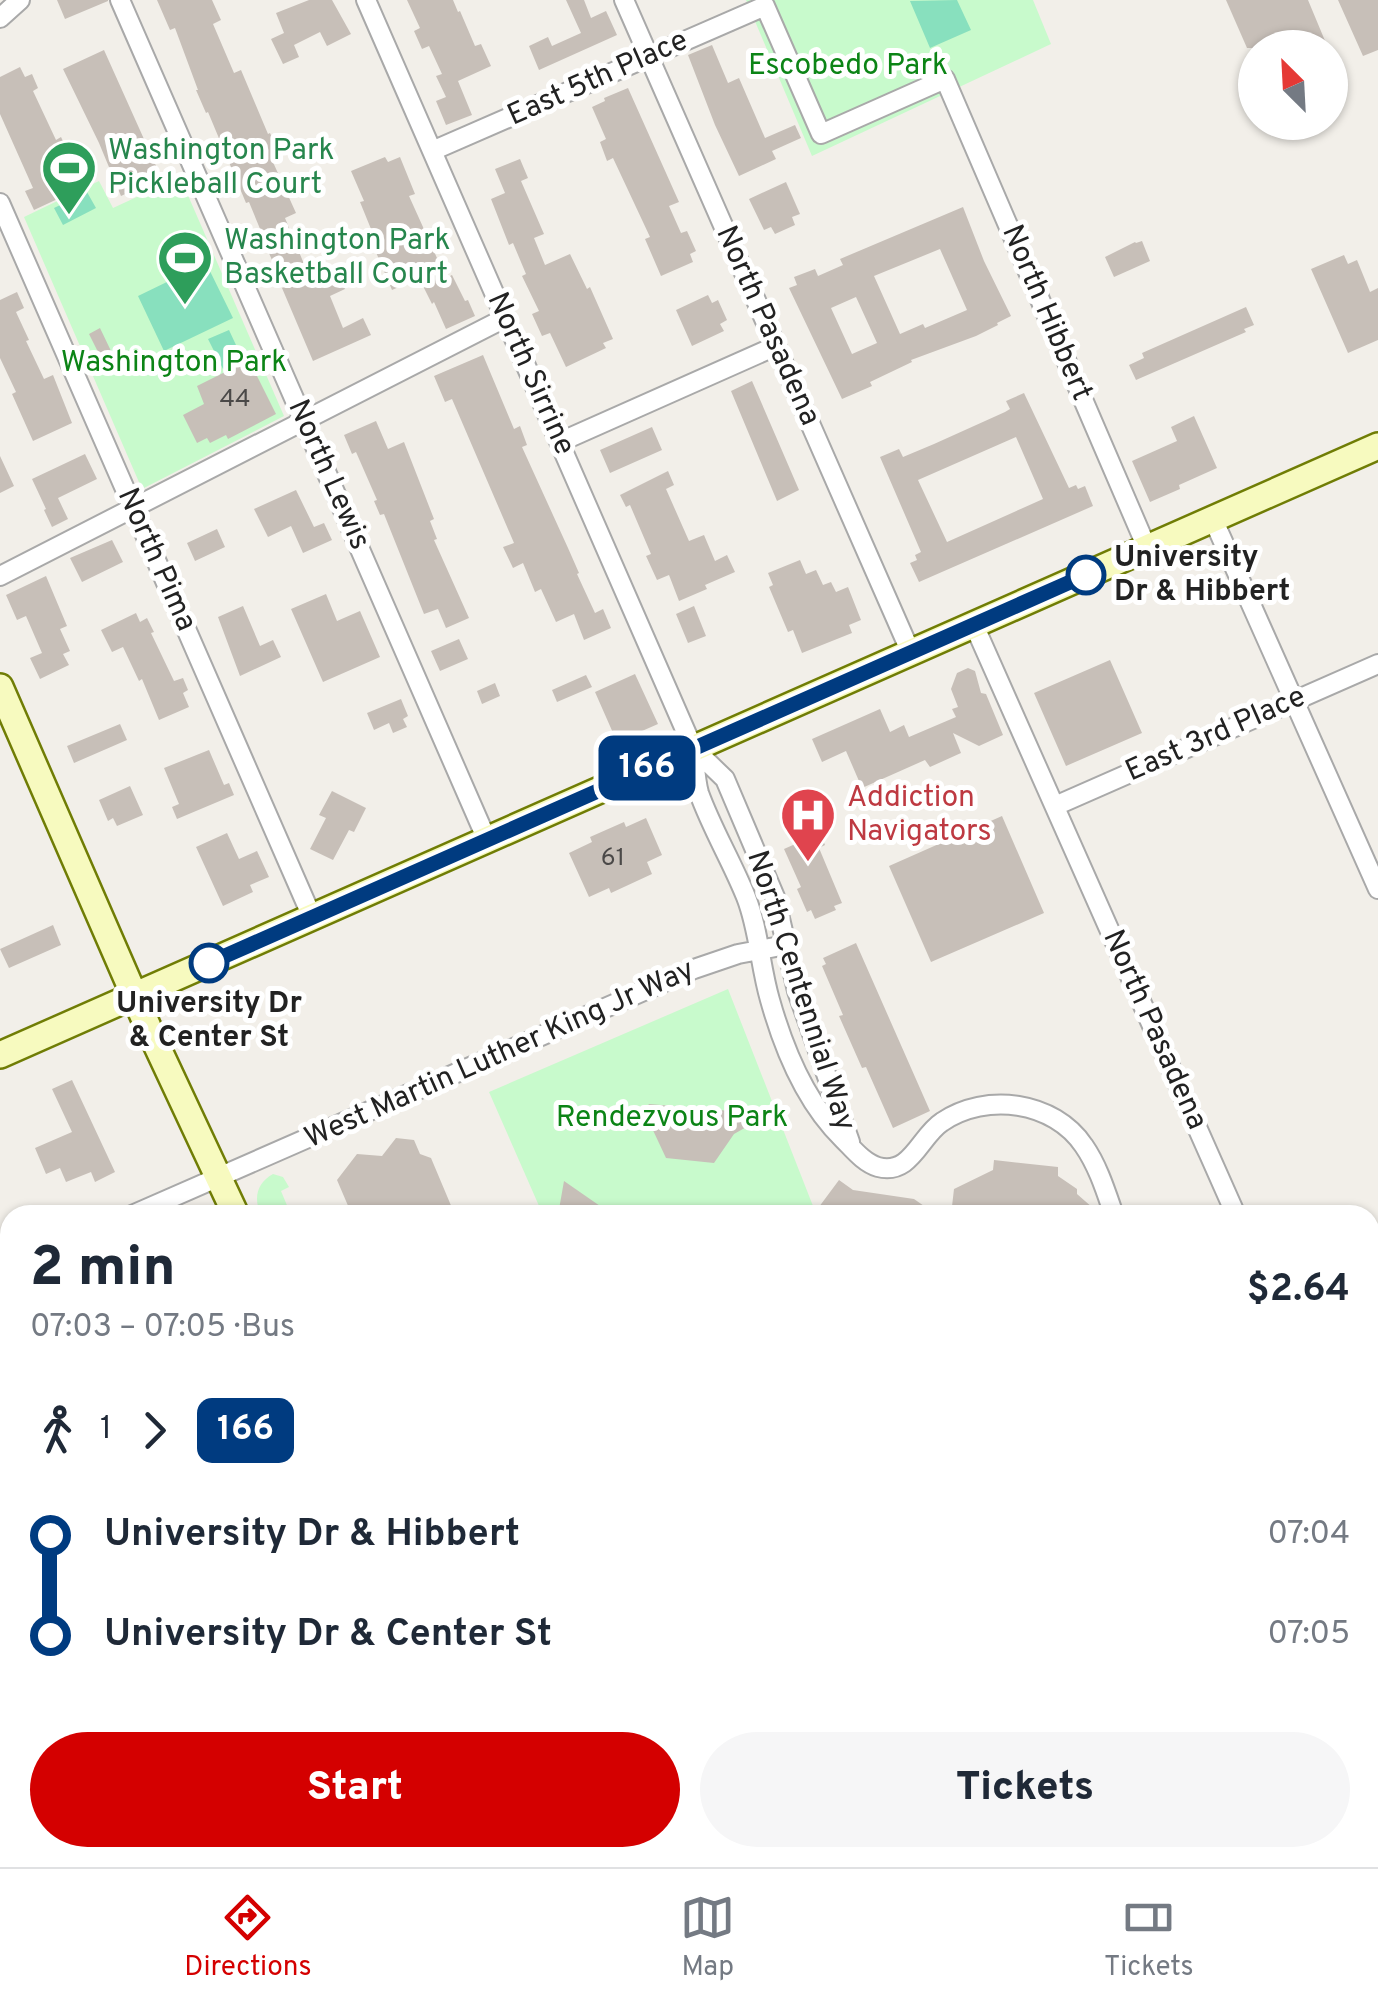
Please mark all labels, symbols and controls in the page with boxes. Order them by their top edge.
street label: East 5th Place [502,23,694,135]
north arrow [1238,30,1348,140]
map controls [1238,30,1348,140]
park label: Escobedo Park [748,48,948,85]
place label: Washington Park Pickleball Court [108,133,335,204]
sports icon: Washington Park Pickleball Court [39,138,99,217]
street label: North Pasadena [706,220,828,432]
street label: North Hibbert [992,220,1100,406]
place label: Washington Park Basketball Court [224,223,451,294]
sports icon: Washington Park Basketball Court [155,228,215,307]
street label: North Sirrine [478,287,582,461]
park label: Washington Park [61,345,287,382]
house number: 44 [219,384,251,416]
street label: North Lewis [278,394,378,556]
street label: North Pima [108,483,204,637]
place label: University Dr & Hibbert [1114,540,1290,611]
marker: University Dr & Hibbert [1067,556,1105,594]
street label: East 3rd Place [1120,679,1312,791]
line badge: 166 [590,736,704,800]
text: 166 [618,746,676,790]
place label: Addiction Navigators [847,780,992,851]
hospital icon: Addiction Navigators [778,785,838,864]
house number: 61 [601,843,625,875]
street label: North Centennial Way [737,846,863,1136]
street label: North Pasadena [1093,924,1215,1136]
marker: University Dr & Center St [190,944,228,982]
street label: West Martin Luther King Jr Way [299,952,701,1158]
place label: University Dr & Center St [116,986,302,1057]
park label: Rendezvous Park [556,1100,788,1137]
text: 2 min [30,1235,176,1305]
text: $2.64 [1247,1266,1350,1315]
text: 07:03 – 07:05 · Bus [30,1308,295,1348]
icon: walk [30,1403,85,1458]
icon: forward [127,1403,182,1458]
text: 166 [217,1408,274,1452]
text: 1 [100,1410,112,1450]
text: University Dr & Hibbert [104,1511,520,1560]
text: 07:04 [1267,1515,1350,1555]
text: University Dr & Center St [104,1611,552,1660]
text: 07:05 [1267,1615,1350,1655]
button: Start [30,1732,680,1847]
button: Tickets [700,1732,1350,1847]
tab: Directions [184,1890,312,1986]
tab: Map [680,1890,735,1986]
tab: Tickets [1104,1890,1194,1986]

